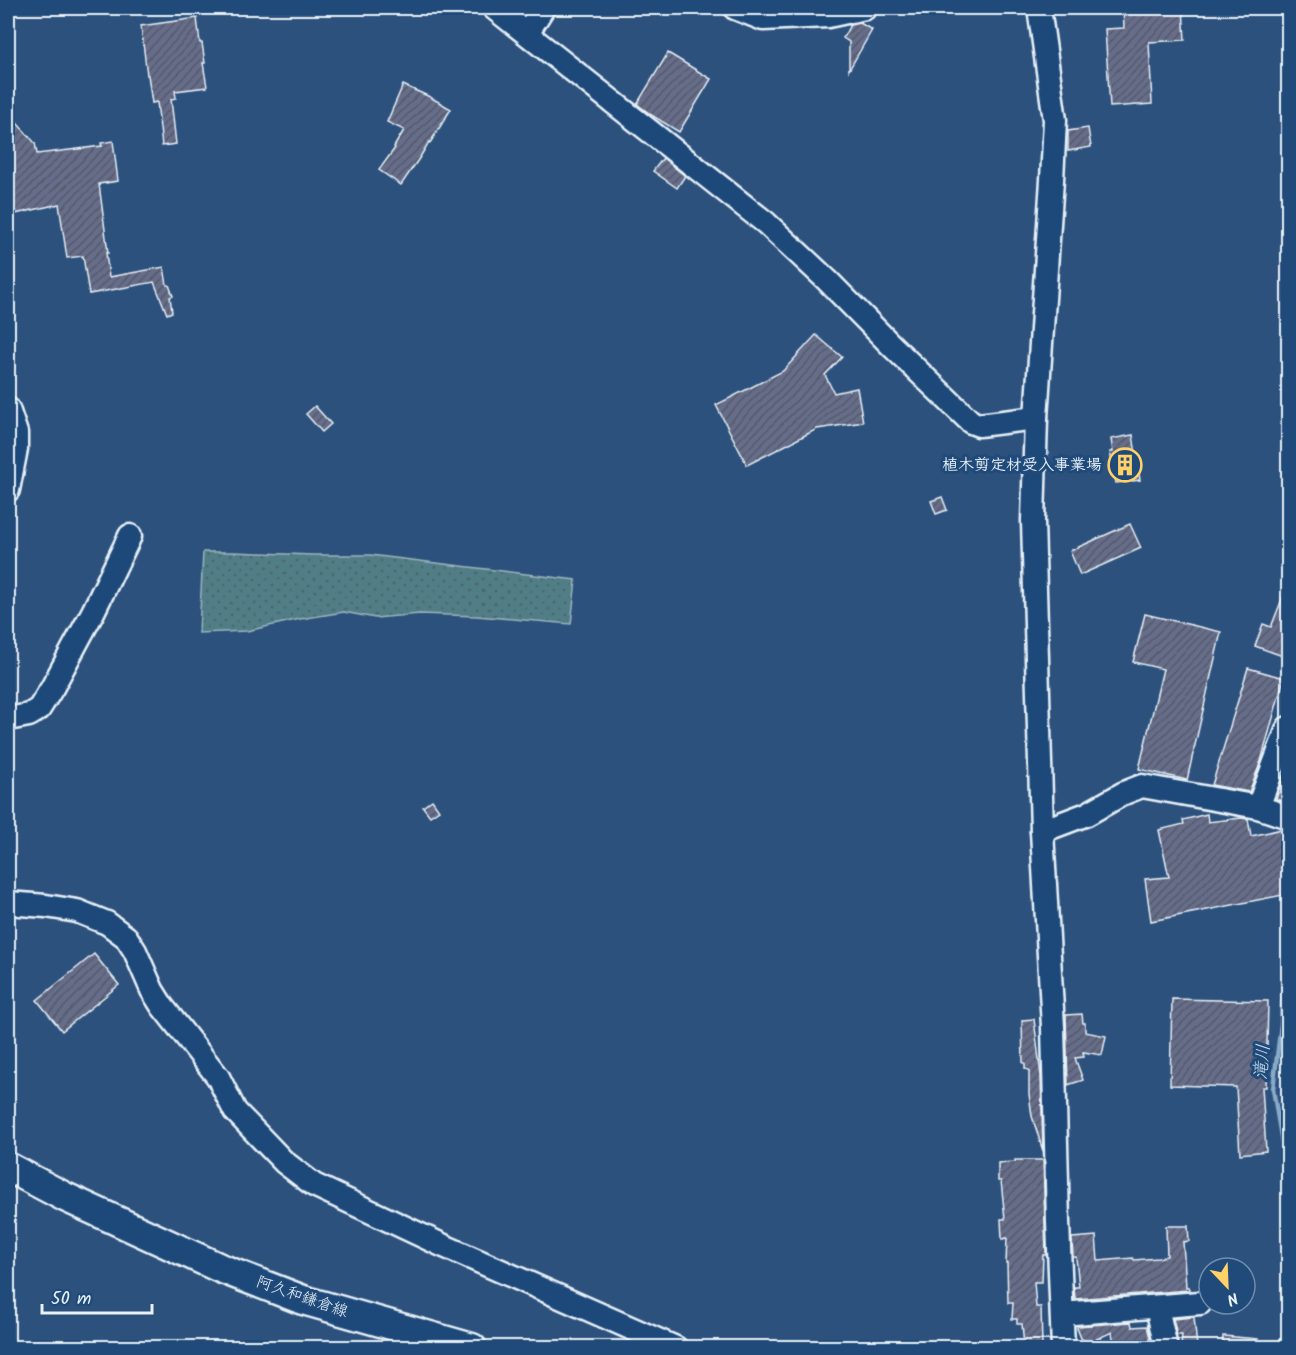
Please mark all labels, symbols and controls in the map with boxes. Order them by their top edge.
building icon: 植木剪定材受入事業場 [1107,447,1143,483]
place label: 植木剪定材受入事業場 [942,453,1102,478]
water label: 滝川 [1247,1043,1279,1081]
north arrow [1197,1256,1257,1316]
street label: 阿久和鎌倉線 [253,1270,351,1324]
scale bar [42,1277,152,1315]
text: 50 m [51,1285,91,1314]
text: N [1223,1285,1242,1312]

